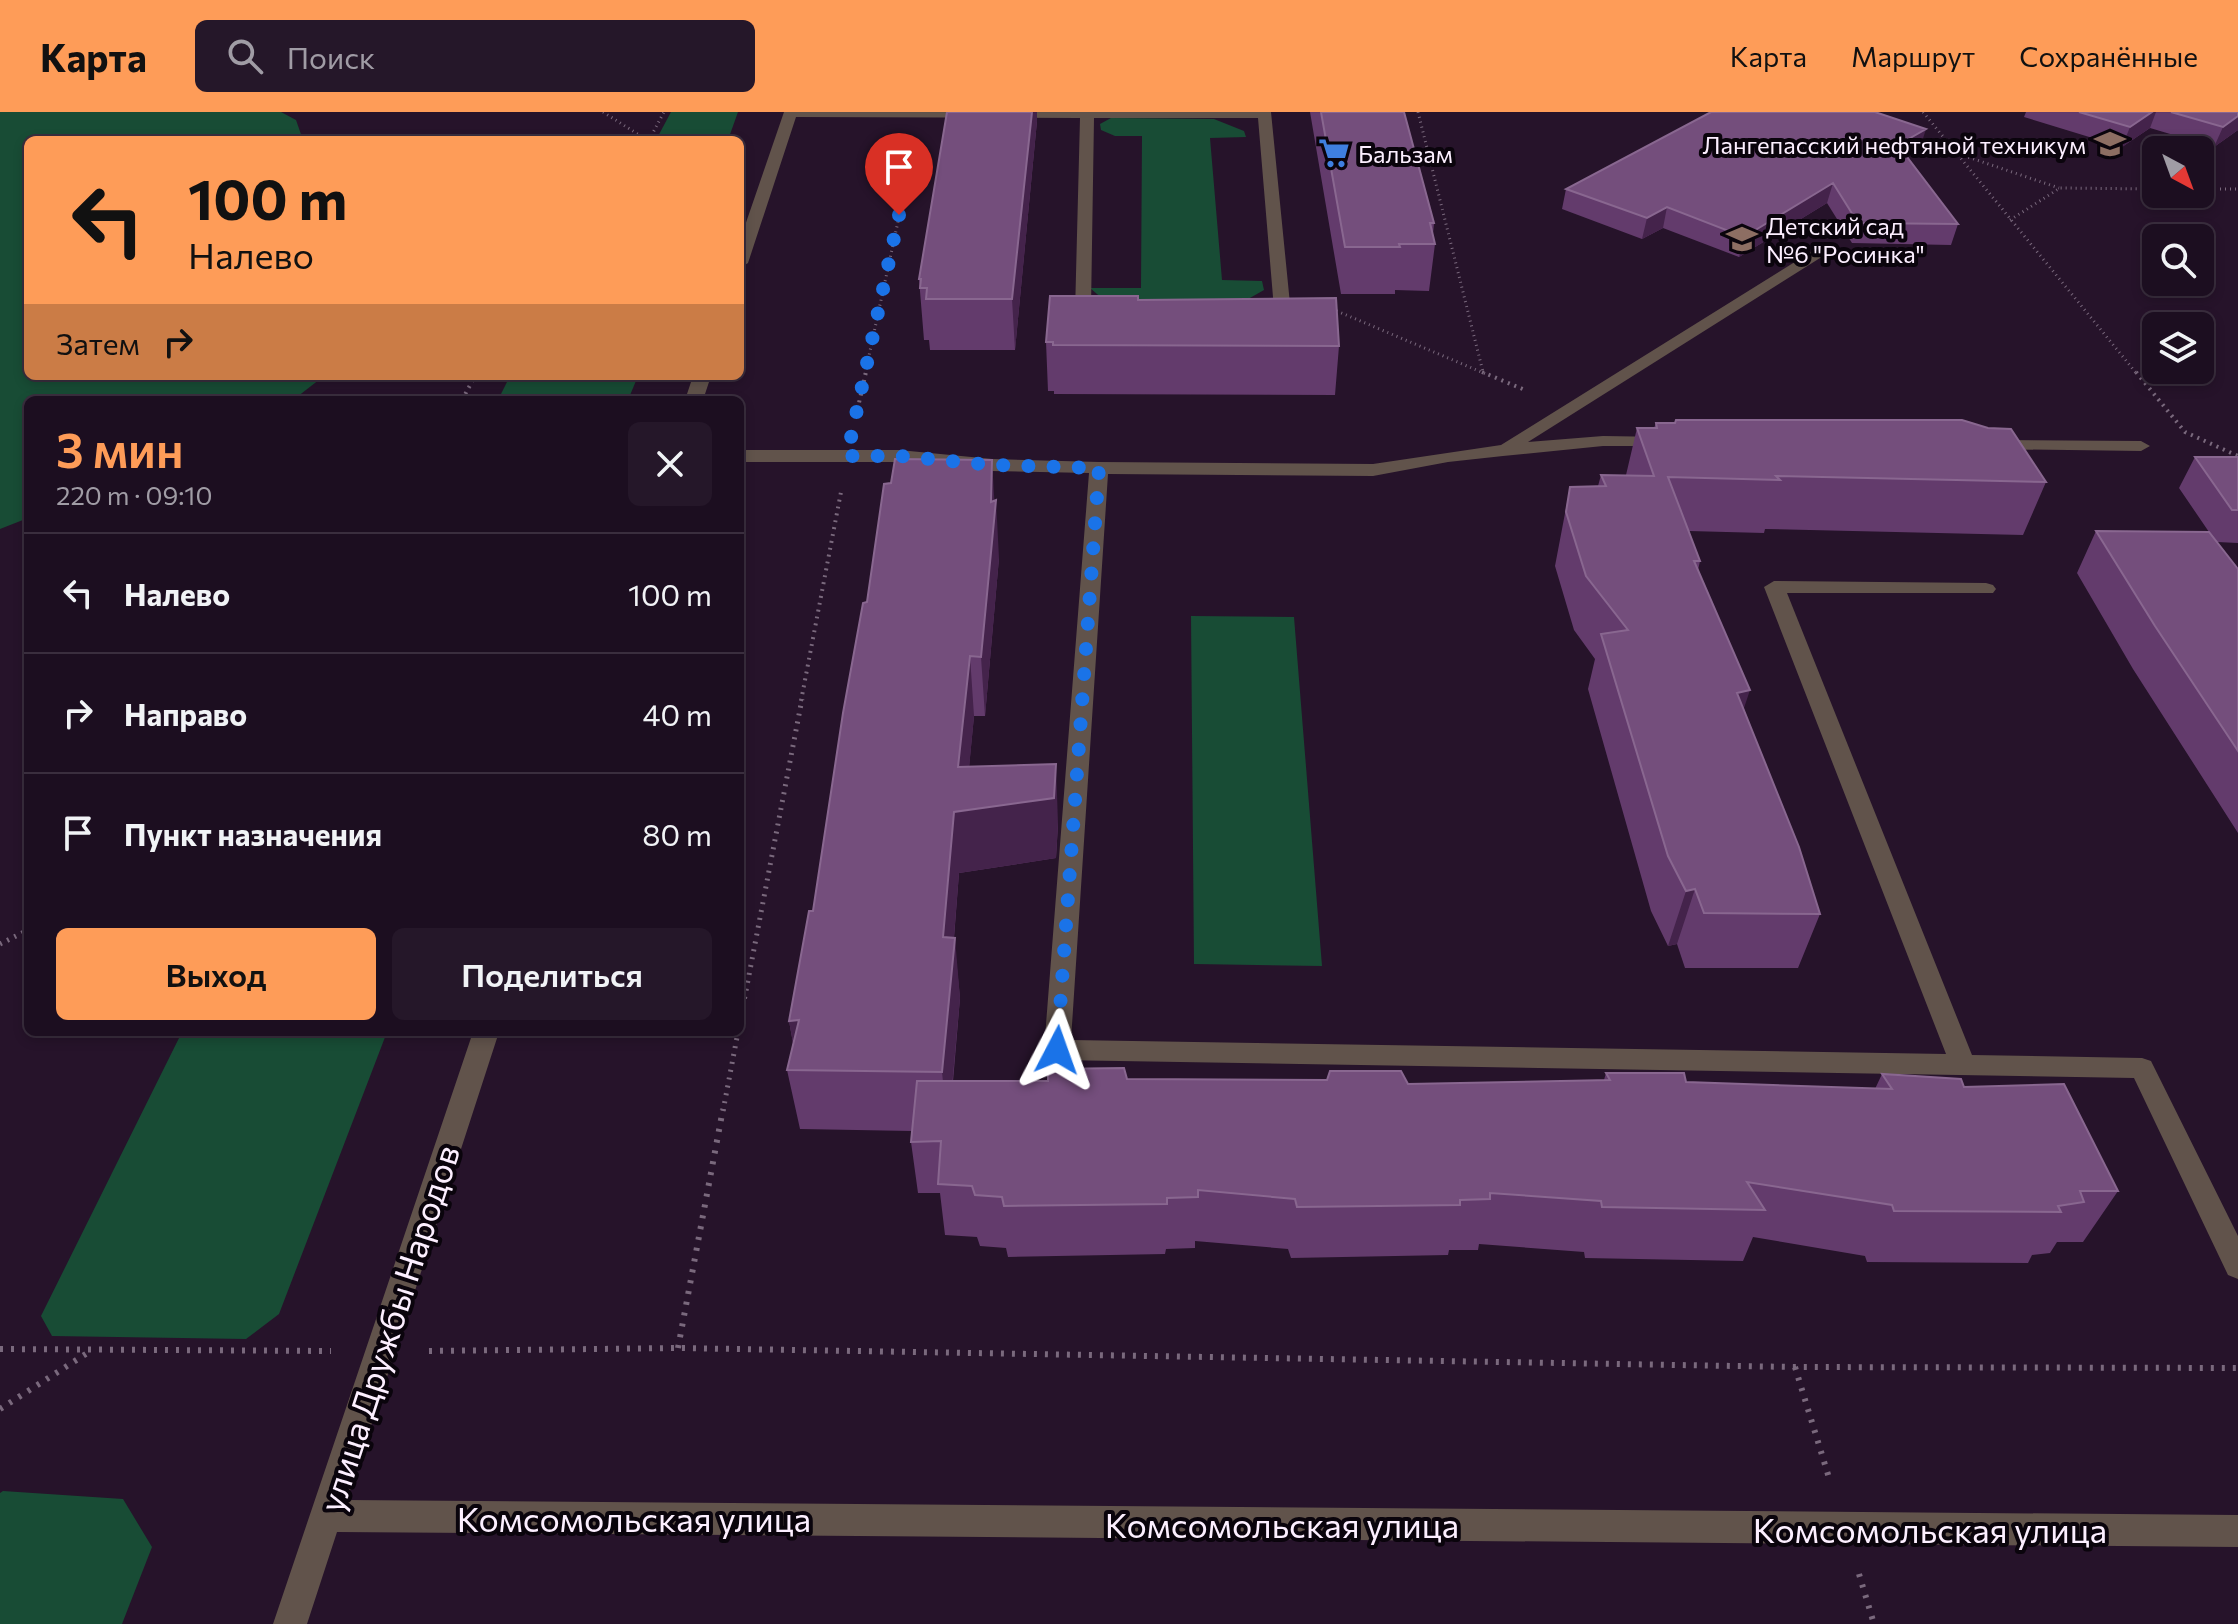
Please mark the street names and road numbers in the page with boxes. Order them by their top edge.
street label: улица Дружбы Народов [309,1139,467,1517]
street label: Комсомольская улица [457,1497,811,1539]
street label: Комсомольская улица [1105,1503,1459,1545]
street label: Комсомольская улица [1753,1508,2107,1550]

